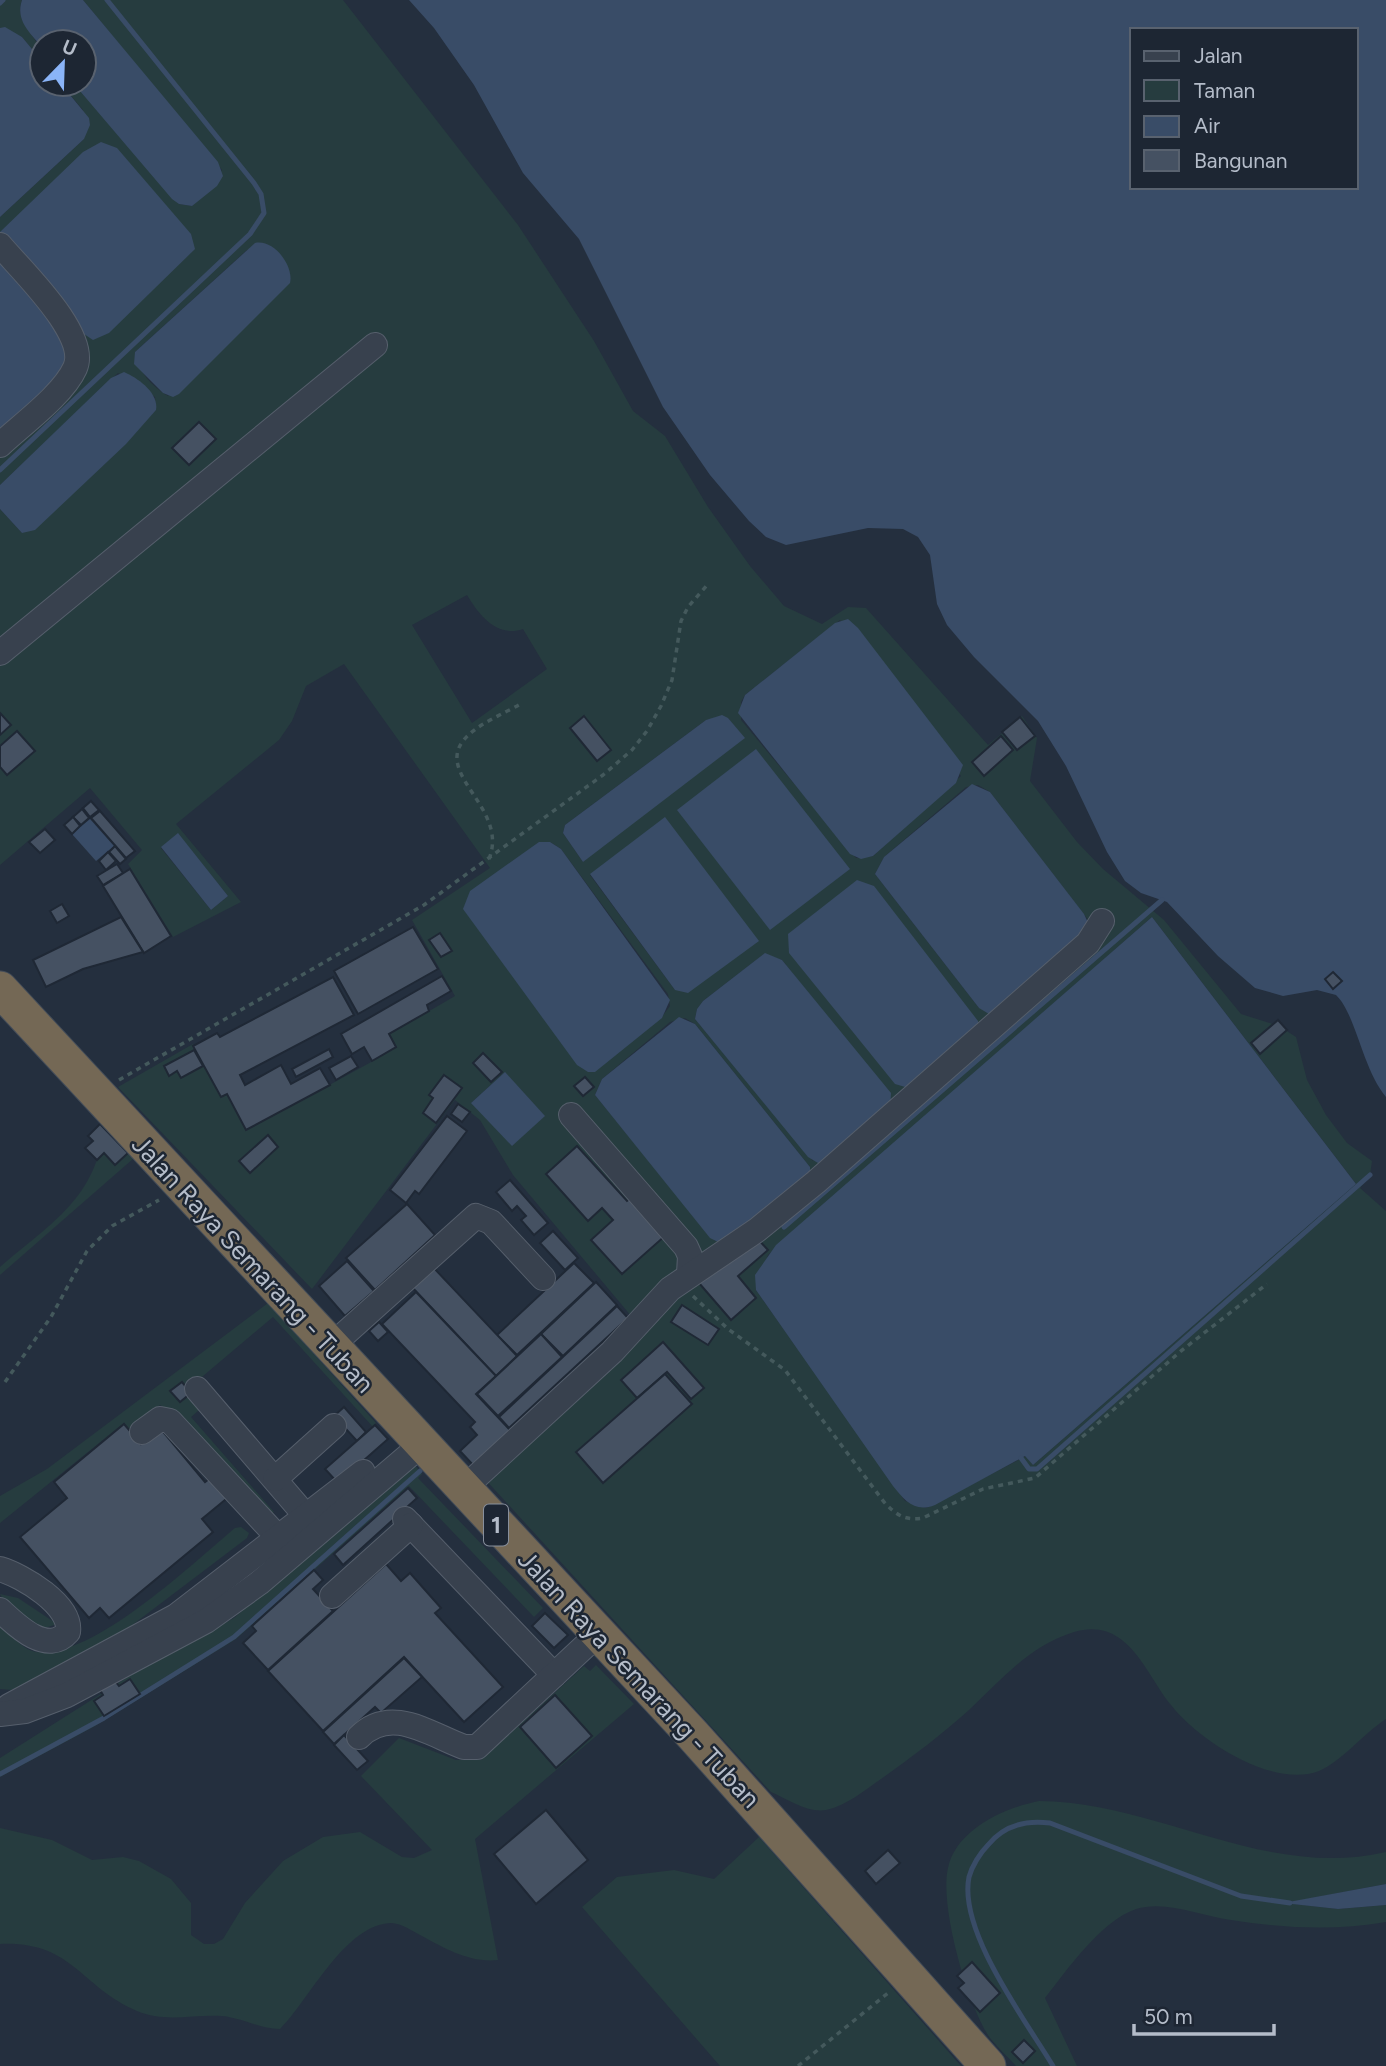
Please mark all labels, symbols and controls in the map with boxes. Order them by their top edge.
north arrow [28,28,98,98]
legend [1130,28,1358,189]
text: U [59,35,80,61]
text: Jalan [1194,43,1243,68]
text: Taman [1194,78,1255,103]
text: Air [1194,113,1220,138]
text: Bangunan [1194,148,1287,173]
street label: Jalan Raya Semarang - Tuban [125,1129,381,1399]
road number: 1 [484,1504,508,1546]
street label: Jalan Raya Semarang - Tuban [511,1544,767,1814]
scale bar [1134,1993,1274,2037]
text: 50 m [1144,2004,1193,2029]

